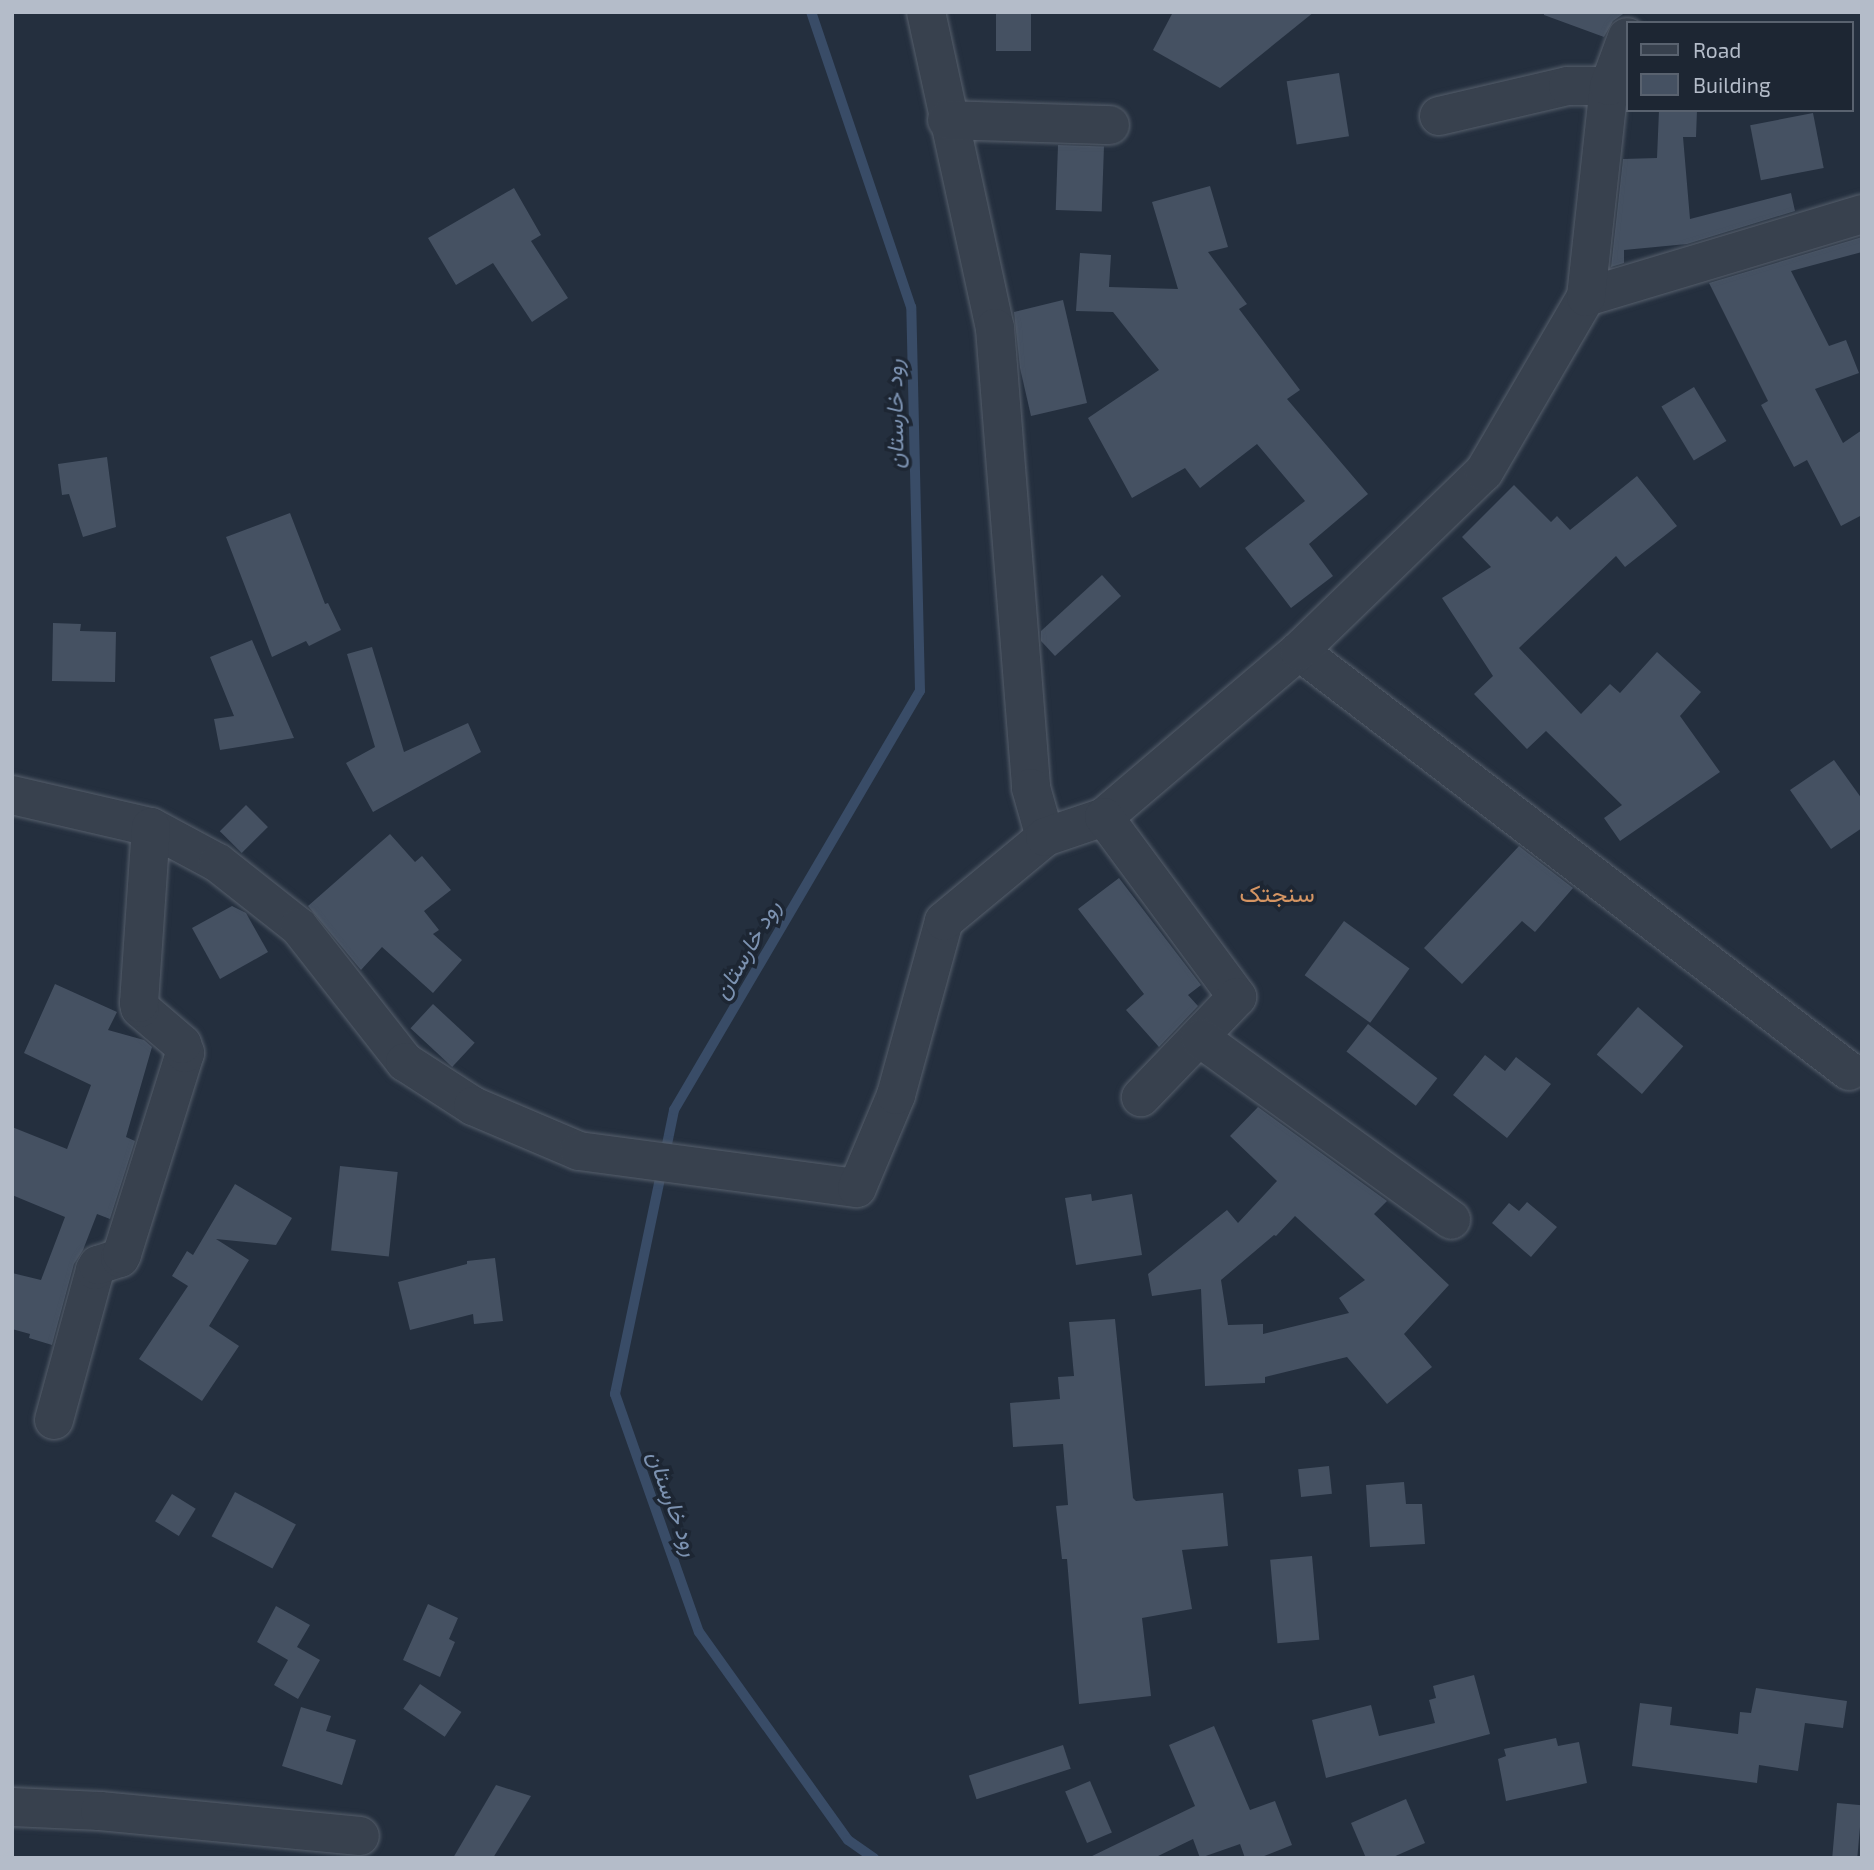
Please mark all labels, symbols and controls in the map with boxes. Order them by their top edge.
legend [1626,21,1853,112]
text: Road [1693,37,1741,62]
text: Building [1693,72,1771,97]
water label: رود خارستان [879,359,909,469]
district label: سنجتک [1239,879,1315,907]
water label: رود خارستان [707,895,785,1003]
water label: رود خارستان [642,1447,706,1559]

